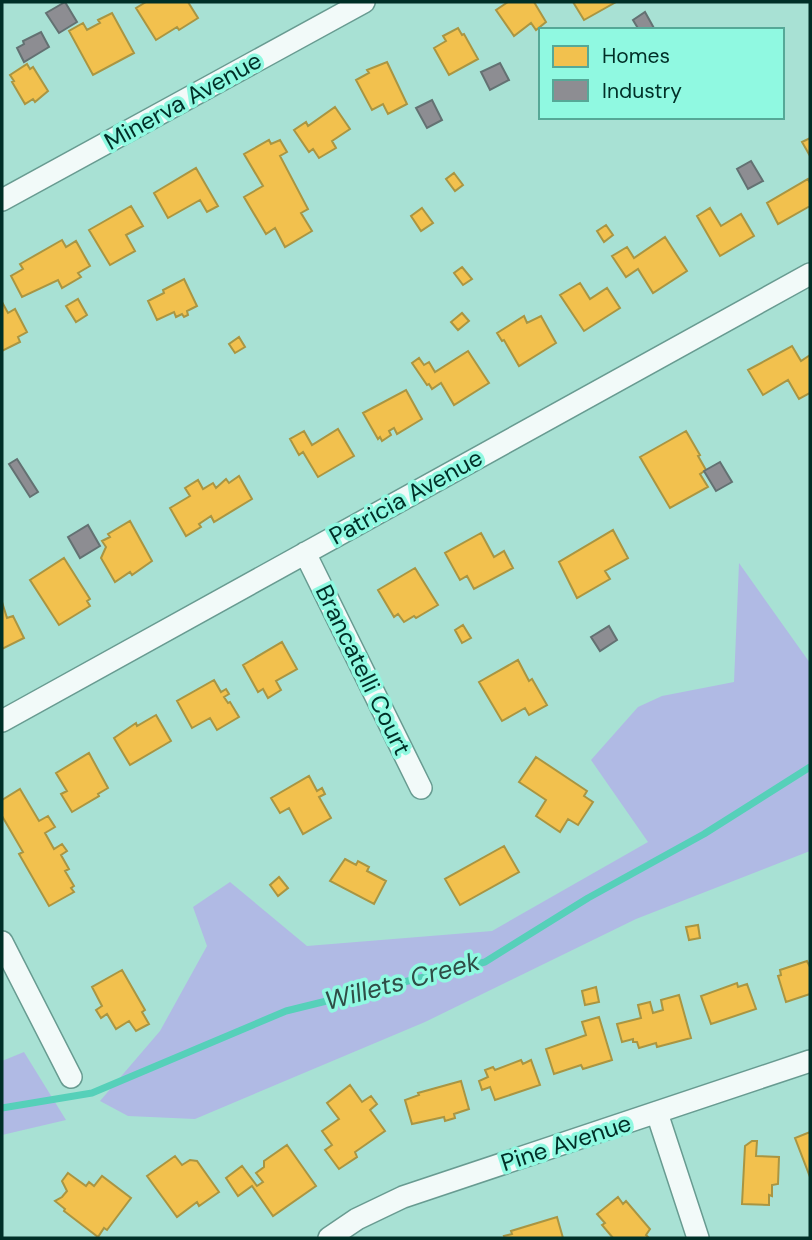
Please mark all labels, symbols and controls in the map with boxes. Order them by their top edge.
legend [539,28,784,119]
text: Homes [602,42,670,70]
street label: Minerva Avenue [99,45,267,157]
text: Industry [602,77,682,105]
street label: Patricia Avenue [324,442,488,551]
street label: Brancatelli Court [309,580,418,760]
water label: Willets Creek [321,944,484,1018]
street label: Pine Avenue [497,1107,635,1178]

